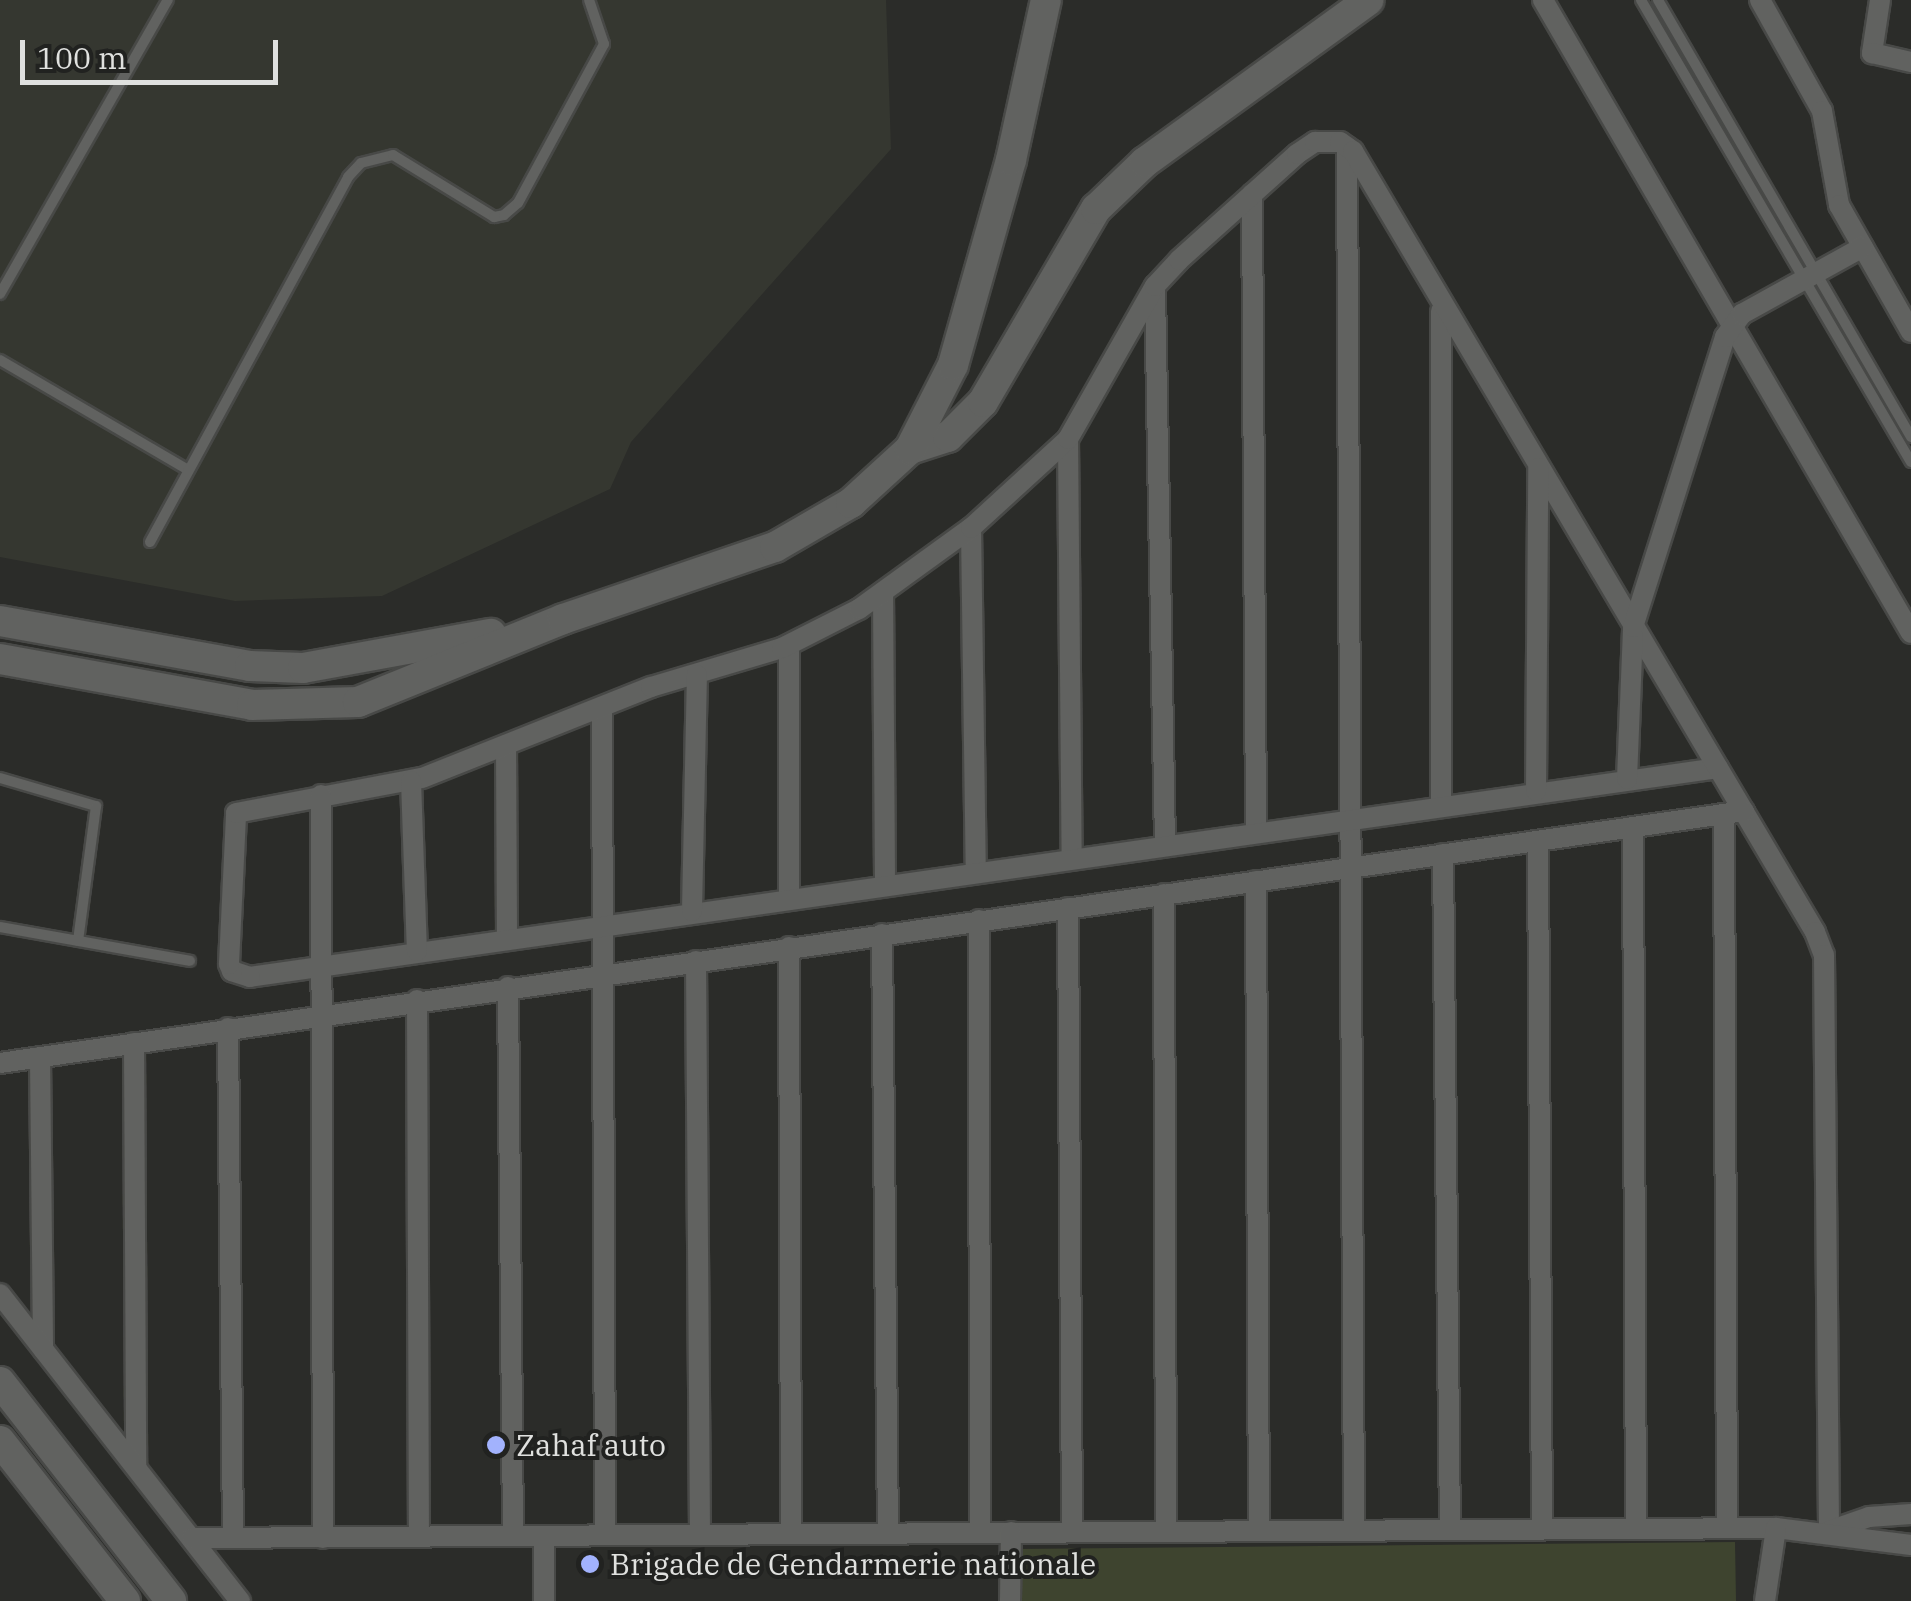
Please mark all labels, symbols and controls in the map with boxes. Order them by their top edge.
scale bar [25,20,282,82]
text: 100 m [37,38,127,77]
place label: Zahaf auto [516,1427,666,1463]
marker: Zahaf auto [485,1434,507,1456]
place label: Brigade de Gendarmerie nationale [610,1546,1096,1582]
marker: Brigade de Gendarmerie nationale [579,1553,601,1575]

